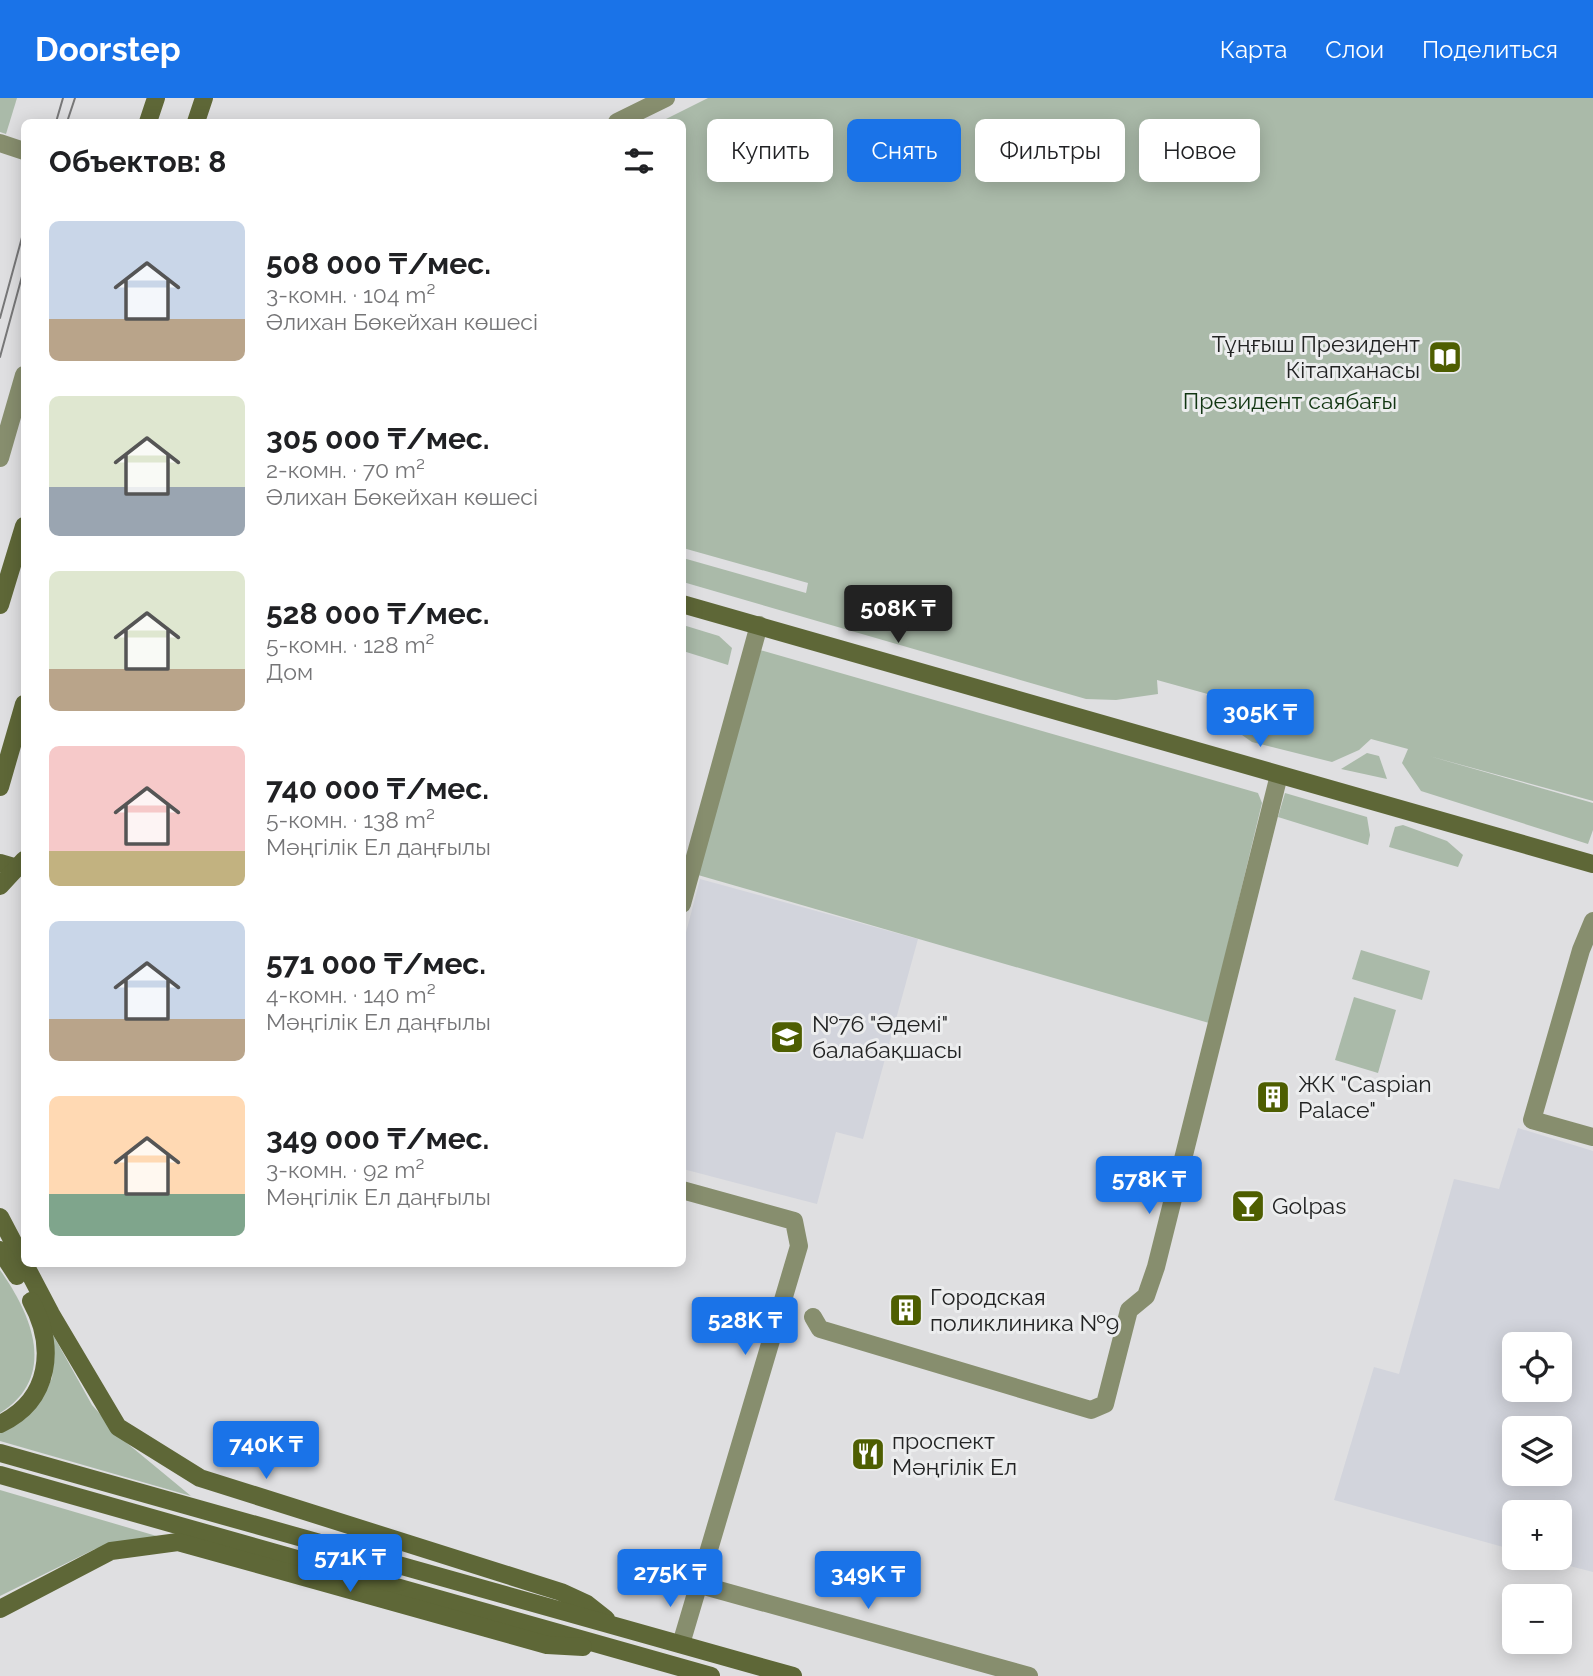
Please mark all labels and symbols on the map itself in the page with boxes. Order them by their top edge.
place label: Тұңғыш Президент Кітапханасы [1212,330,1420,383]
library icon: Тұңғыш Президент Кітапханасы [1426,338,1464,376]
park label: Президент саябағы [1183,387,1397,414]
pin: 508K ₸ [841,586,955,645]
pin: 305K ₸ [1203,690,1317,749]
place label: №76 "Әдемі" балабақшасы [812,1010,962,1063]
school or university icon: №76 "Әдемі" балабақшасы [768,1018,806,1056]
place label: ЖК "Caspian Palace" [1298,1070,1432,1123]
building icon: ЖК "Caspian Palace" [1254,1078,1292,1116]
pin: 578K ₸ [1092,1156,1206,1216]
bar icon: Golpas [1229,1187,1267,1225]
place label: Golpas [1272,1192,1346,1219]
place label: Городская поликлиника №9 [930,1283,1119,1336]
building icon: Городская поликлиника №9 [887,1291,925,1329]
pin: 528K ₸ [688,1298,802,1357]
pin: 740K ₸ [209,1422,323,1481]
place label: проспект Мәңгілік Ел [892,1427,1017,1480]
restaurant icon: проспект Мәңгілік Ел [849,1435,887,1473]
pin: 571K ₸ [293,1534,407,1594]
pin: 275K ₸ [613,1550,727,1609]
pin: 349K ₸ [811,1552,925,1611]

